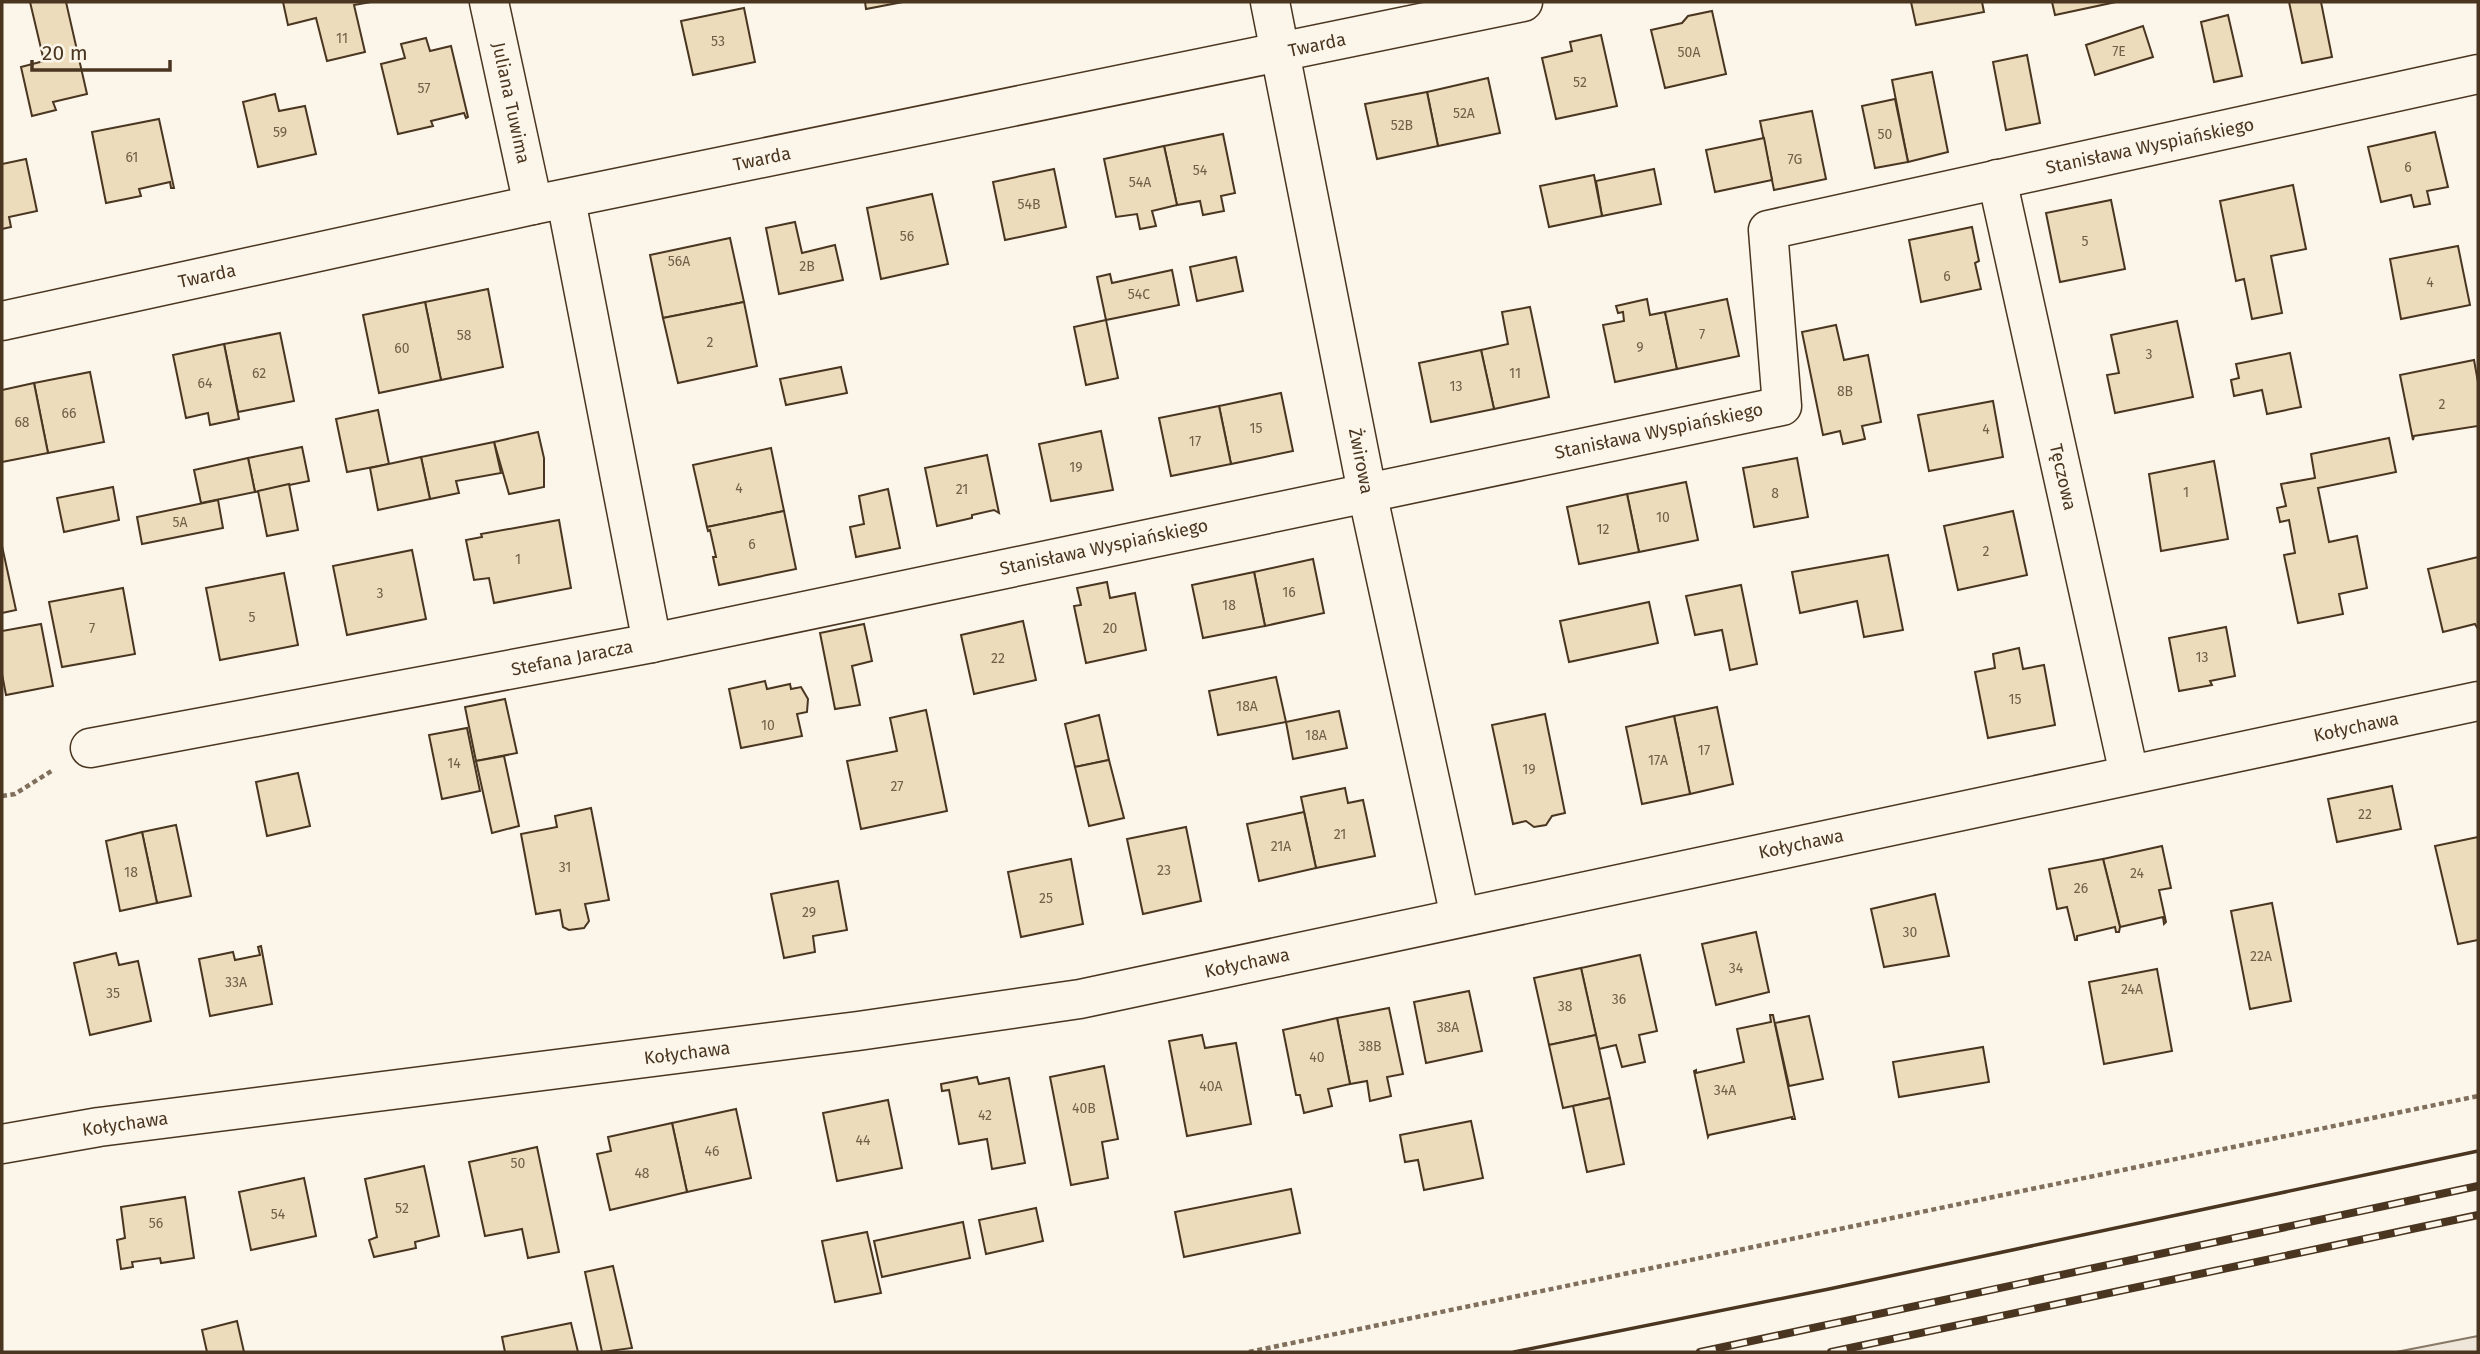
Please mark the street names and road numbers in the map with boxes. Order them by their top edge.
street label: Twarda [1286,28,1348,62]
street label: Juliana Tuwima [487,40,535,166]
street label: Stanisława Wyspiańskiego [2044,113,2256,179]
street label: Twarda [731,142,793,176]
street label: Twarda [176,259,238,293]
street label: Stanisława Wyspiańskiego [1553,398,1765,464]
street label: Żwirowa [1344,426,1378,496]
street label: Tęczowa [2045,442,2081,512]
street label: Stanisława Wyspiańskiego [998,514,1210,580]
street label: Stefana Jaracza [509,635,635,681]
street label: Kołychawa [2311,707,2401,747]
street label: Kołychawa [1756,824,1846,864]
street label: Kołychawa [1202,943,1292,983]
street label: Kołychawa [643,1037,731,1069]
street label: Kołychawa [81,1107,169,1141]

